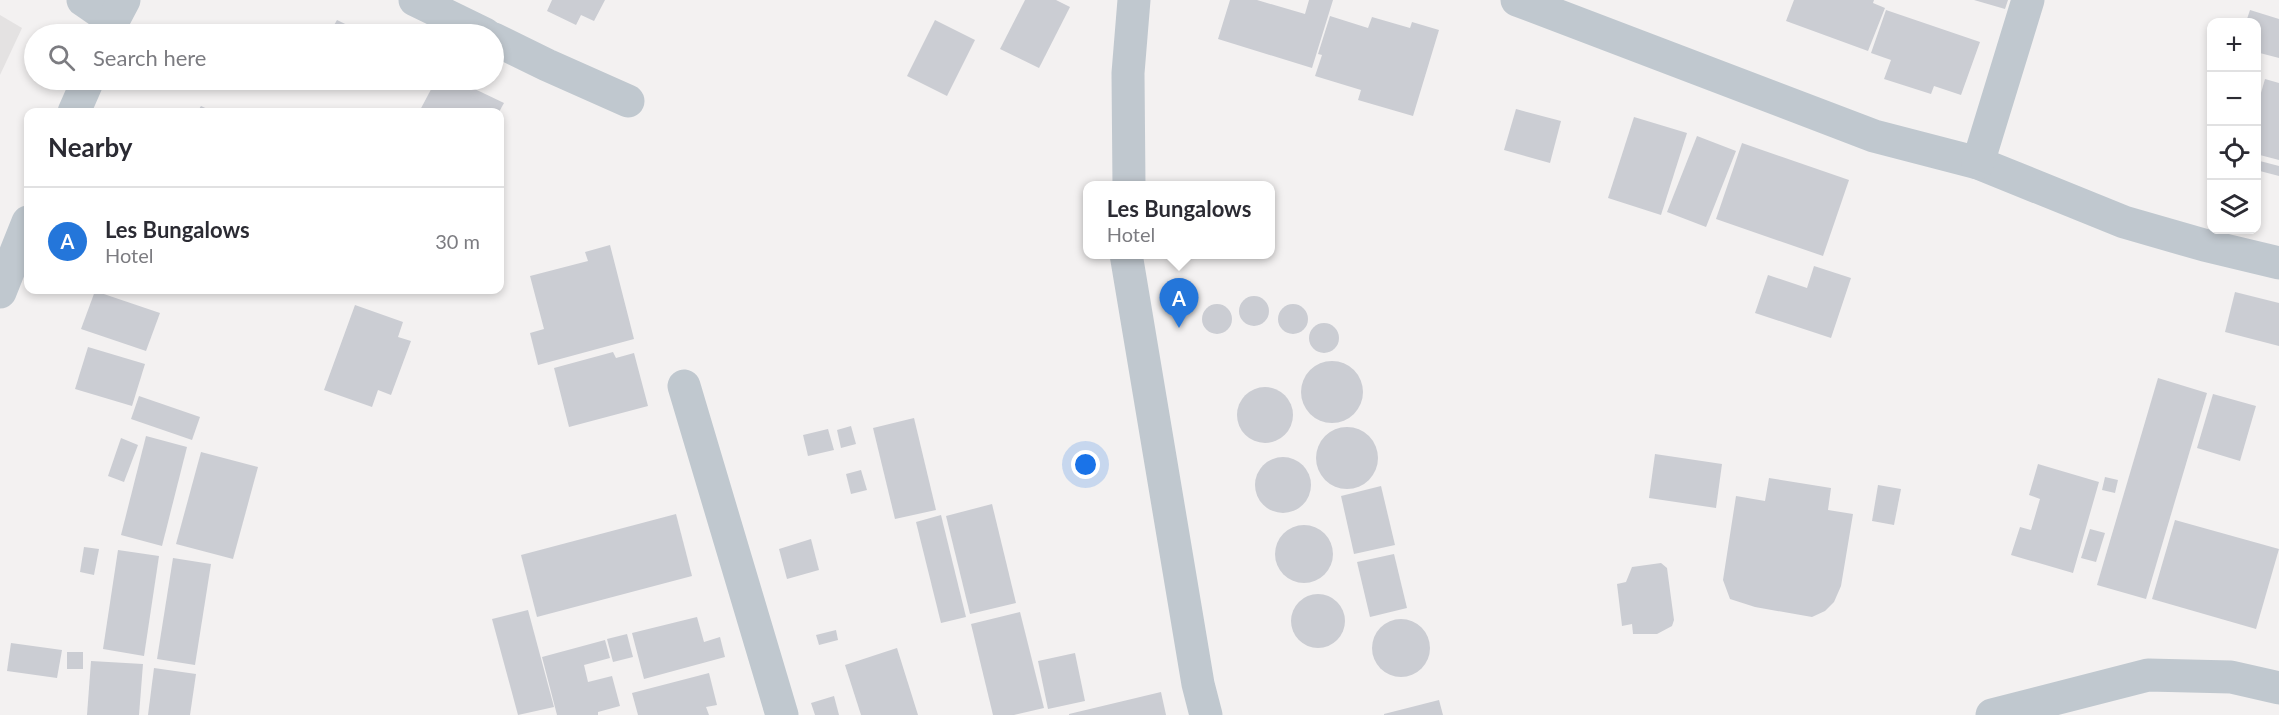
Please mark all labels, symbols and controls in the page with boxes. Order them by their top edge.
map controls [2207,18,2261,234]
button: + [2207,18,2261,72]
search box [24,24,504,90]
icon: search [45,41,78,74]
text: Search here [93,44,206,71]
button: − [2207,72,2261,126]
button: locate [2207,126,2261,180]
text: Nearby [48,131,133,163]
button: layers [2207,180,2261,234]
popup [1083,181,1275,259]
text: Les Bungalows [1107,195,1251,222]
text: Les Bungalows [105,216,250,243]
text: Hotel [1107,222,1155,246]
text: A [61,229,74,253]
text: 30 m [435,229,480,253]
text: Hotel [105,243,154,267]
pin: A [1160,278,1198,328]
your location [1071,450,1100,479]

